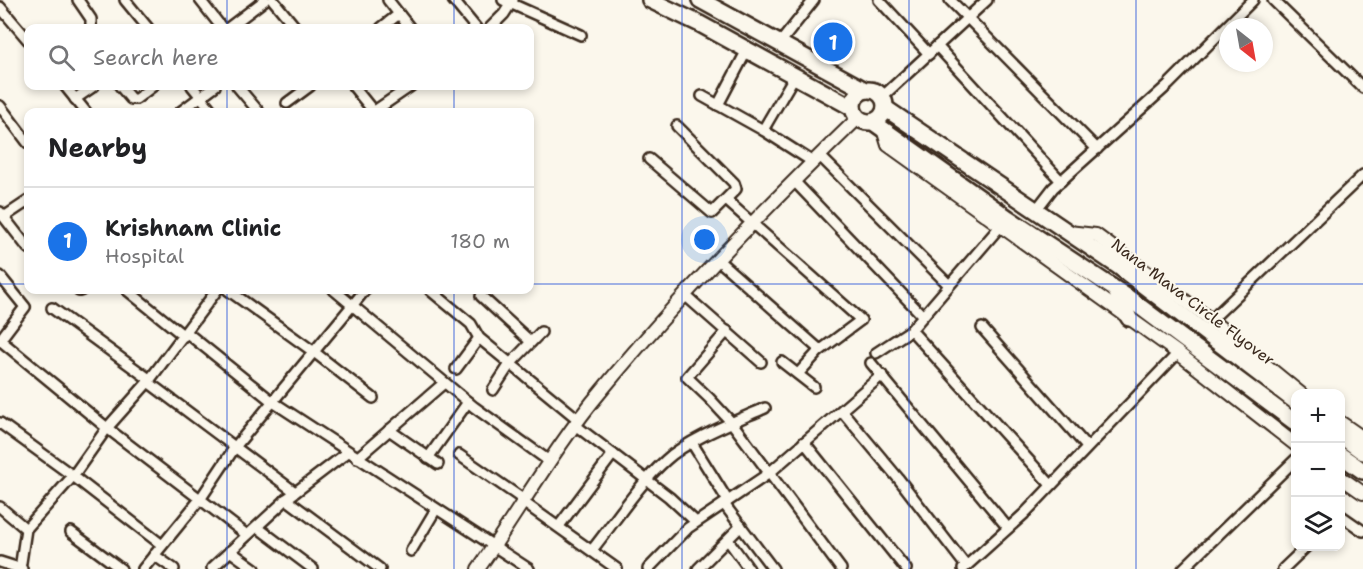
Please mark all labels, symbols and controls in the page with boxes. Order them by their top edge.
north arrow [1219,18,1273,72]
pin: 1 [814,20,852,64]
search box [24,24,534,90]
icon: search [45,41,78,74]
text: Search here [93,43,219,72]
text: Nearby [48,130,147,165]
text: Krishnam Clinic [105,214,281,243]
your location [690,225,719,254]
text: 1 [63,228,72,254]
text: 180 m [450,228,510,254]
street label: Nana Mava Circle Flyover [1107,234,1279,370]
text: Hospital [105,243,184,269]
map controls [1291,389,1345,551]
button: + [1291,389,1345,443]
button: − [1291,443,1345,497]
button: layers [1291,497,1345,551]

